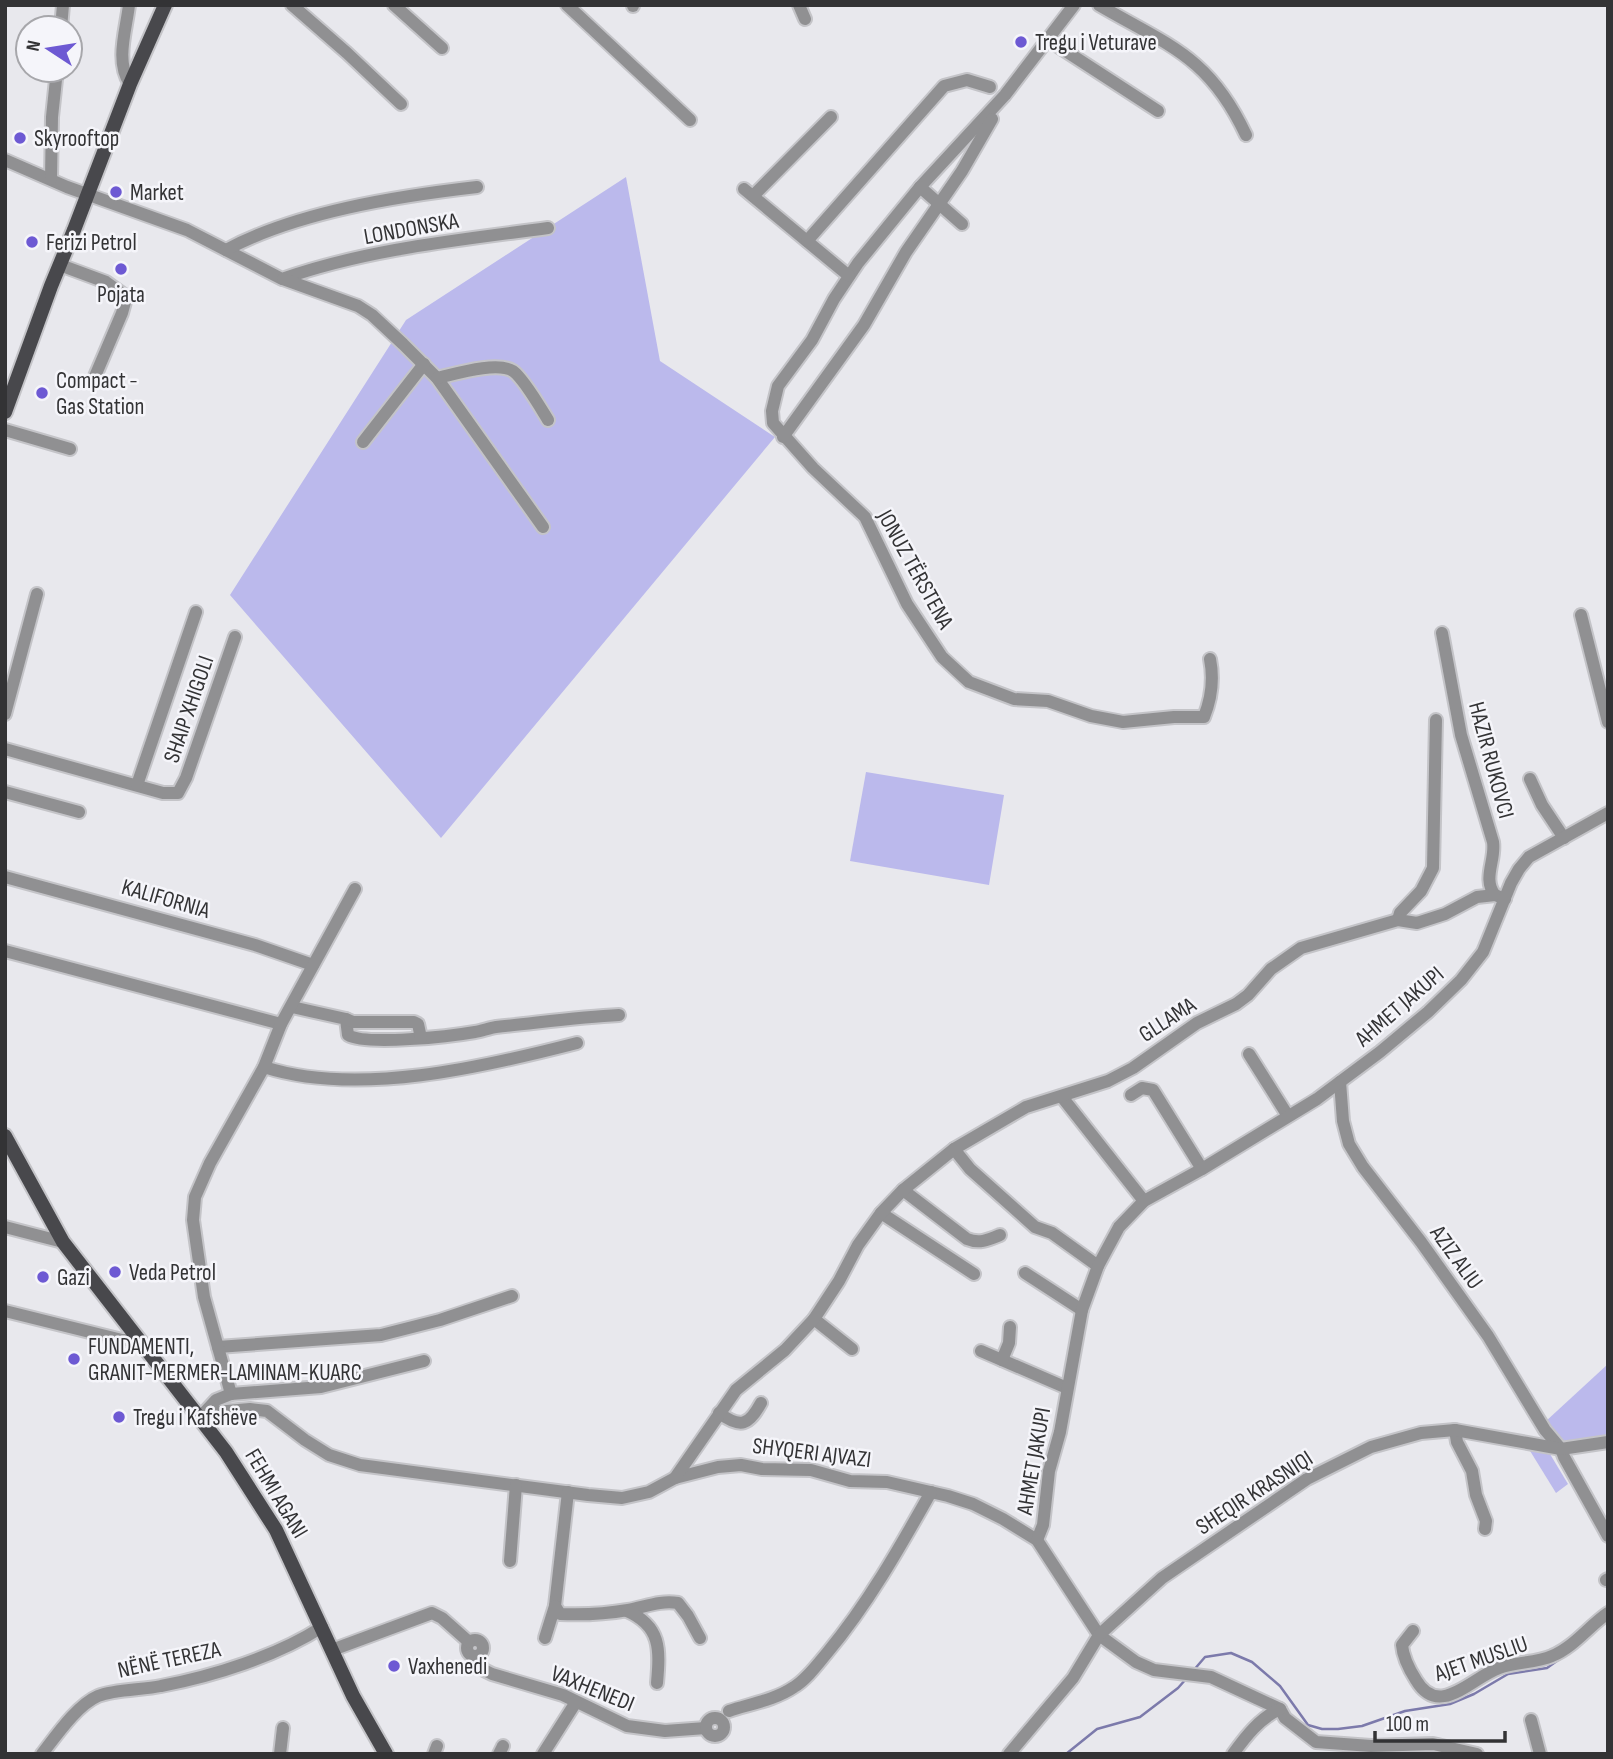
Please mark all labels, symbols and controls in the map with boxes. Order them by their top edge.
north arrow [14,14,84,84]
place label: Tregu i Veturave [1035,29,1157,57]
marker: Tregu i Veturave [1013,34,1029,50]
text: N [22,38,46,53]
place label: Skyrooftop [34,125,119,153]
marker: Skyrooftop [12,130,28,146]
place label: Market [130,179,184,207]
marker: Market [108,184,124,200]
street label: LONDONSKA [362,207,461,251]
place label: Ferizi Petrol [46,229,137,257]
marker: Ferizi Petrol [24,234,40,250]
marker: Pojata [113,261,129,277]
place label: Pojata [97,281,145,309]
place label: Compact - Gas Station [56,367,144,421]
marker: Compact - Gas Station [34,385,50,401]
street label: JONUZ TËRSTENA [870,504,959,634]
street label: SHAIP XHIGOLI [158,652,220,767]
street label: HAZIR RUKOVCI [1462,699,1520,822]
street label: KALIFORNIA [118,873,213,925]
street label: AHMET JAKUPI [1349,961,1450,1054]
street label: GLLAMA [1134,991,1201,1048]
street label: AZIZ ALIU [1423,1219,1489,1295]
place label: Veda Petrol [129,1259,216,1287]
place label: Gazi [57,1264,90,1292]
marker: Veda Petrol [107,1264,123,1280]
marker: Gazi [35,1269,51,1285]
place label: FUNDAMENTI, GRANIT-MERMER-LAMINAM-KUARC [88,1333,362,1387]
marker: FUNDAMENTI, GRANIT-MERMER-LAMINAM-KUARC [66,1351,82,1367]
place label: Tregu i Kafshëve [133,1404,257,1432]
street label: AHMET JAKUPI [1011,1405,1057,1518]
marker: Tregu i Kafshëve [111,1409,127,1425]
street label: SHYQERI AJVAZI [751,1432,873,1474]
street label: FEHMI AGANI [238,1444,314,1543]
street label: SHEQIR KRASNIQI [1191,1445,1318,1541]
street label: AJET MUSLIU [1430,1630,1532,1688]
street label: NËNË TEREZA [115,1635,223,1685]
place label: Vaxhenedi [408,1653,487,1681]
marker: Vaxhenedi [386,1658,402,1674]
street label: VAXHENEDI [547,1660,639,1718]
scale bar [1375,1700,1504,1744]
text: 100 m [1386,1712,1429,1737]

